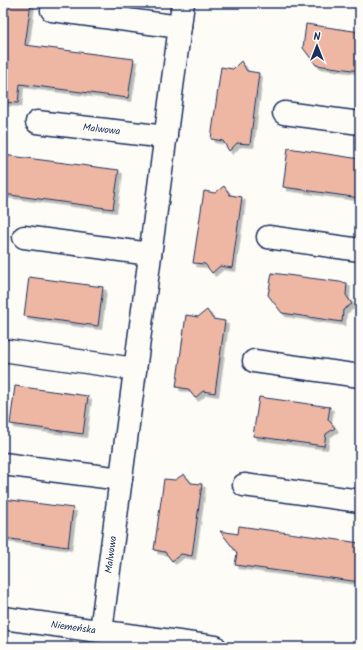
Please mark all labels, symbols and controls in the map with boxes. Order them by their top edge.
north arrow [297,26,337,66]
text: N [314,28,321,46]
street label: Malwowa [82,119,122,140]
street label: Malwowa [101,535,121,574]
street label: Niemeńska [50,617,97,639]

